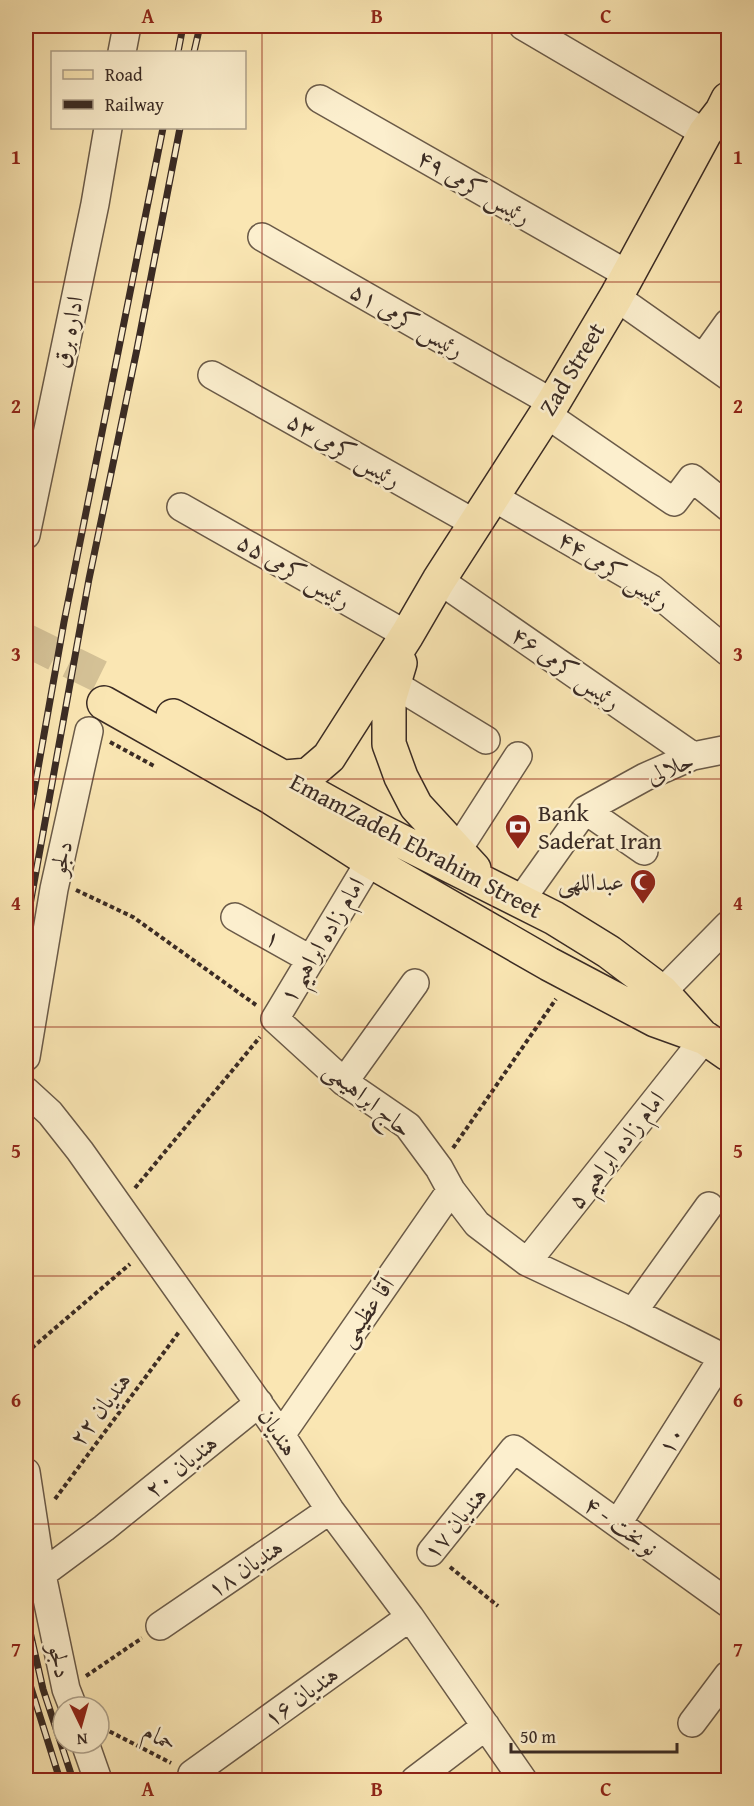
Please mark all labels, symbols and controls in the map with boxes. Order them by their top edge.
text: A [142,1,155,30]
text: B [371,1,383,30]
text: C [600,1,612,30]
legend [51,51,246,129]
text: Road [105,61,143,88]
text: Railway [105,91,164,118]
street label: رئیس کرمی ۴۹ [411,140,538,233]
text: 1 [11,142,21,171]
text: 1 [733,142,743,171]
street label: رئیس کرمی ۵۱ [344,273,471,366]
street label: اداره برق [43,293,92,371]
street label: Zad Street [530,315,613,422]
text: 2 [11,391,21,420]
text: 2 [733,391,743,420]
street label: رئیس کرمی ۵۳ [281,403,408,496]
street label: رئیس کرمی ۴۴ [551,521,677,618]
street label: رئیس کرمی ۵۵ [231,524,358,617]
street label: رئیس کرمی ۴۶ [504,617,628,718]
text: 3 [11,639,21,668]
text: 3 [733,639,743,668]
street label: جلالی [641,742,699,793]
street label: EmamZadeh Ebrahim Street [284,764,549,927]
place label: Bank Saderat Iran [538,795,662,858]
bank icon: Bank Saderat Iran [503,812,533,850]
street label: دلجو [39,838,81,880]
place label: عبداللهی [558,864,624,899]
mosque icon: عبداللهی [628,867,658,905]
street label: امام زاده ابراهیم ۱ [270,870,379,1013]
text: 4 [11,888,21,917]
text: 4 [733,888,743,917]
street label: ۱ [258,919,288,956]
street label: حاج ابراهیمی [314,1052,420,1148]
street label: امام زاده ابراهیم ۵ [558,1083,678,1220]
text: 5 [11,1136,21,1165]
text: 5 [733,1136,743,1165]
street label: آقا عظیمی [329,1267,404,1354]
street label: هندیان ۲۲ [60,1364,139,1453]
text: 6 [11,1385,21,1414]
text: 6 [733,1385,743,1414]
street label: هندیان [249,1400,307,1463]
street label: ۱۰ [648,1419,693,1461]
street label: هندیان ۲۰ [137,1425,225,1506]
street label: هندیان ۱۷ [414,1479,495,1567]
street label: ۴ - نوبخت [577,1487,666,1565]
street label: هندیان ۱۸ [200,1529,290,1606]
text: 7 [11,1634,21,1663]
text: 7 [733,1634,743,1663]
street label: دلجو [39,1639,81,1681]
street label: هندیان ۱۶ [256,1656,345,1735]
north arrow [51,1695,111,1755]
street label: حمام [135,1713,183,1763]
scale bar [511,1716,678,1754]
text: 50 m [520,1723,556,1750]
text: N [76,1728,89,1752]
text: A [142,1774,155,1803]
text: B [371,1774,383,1803]
text: C [600,1774,612,1803]

